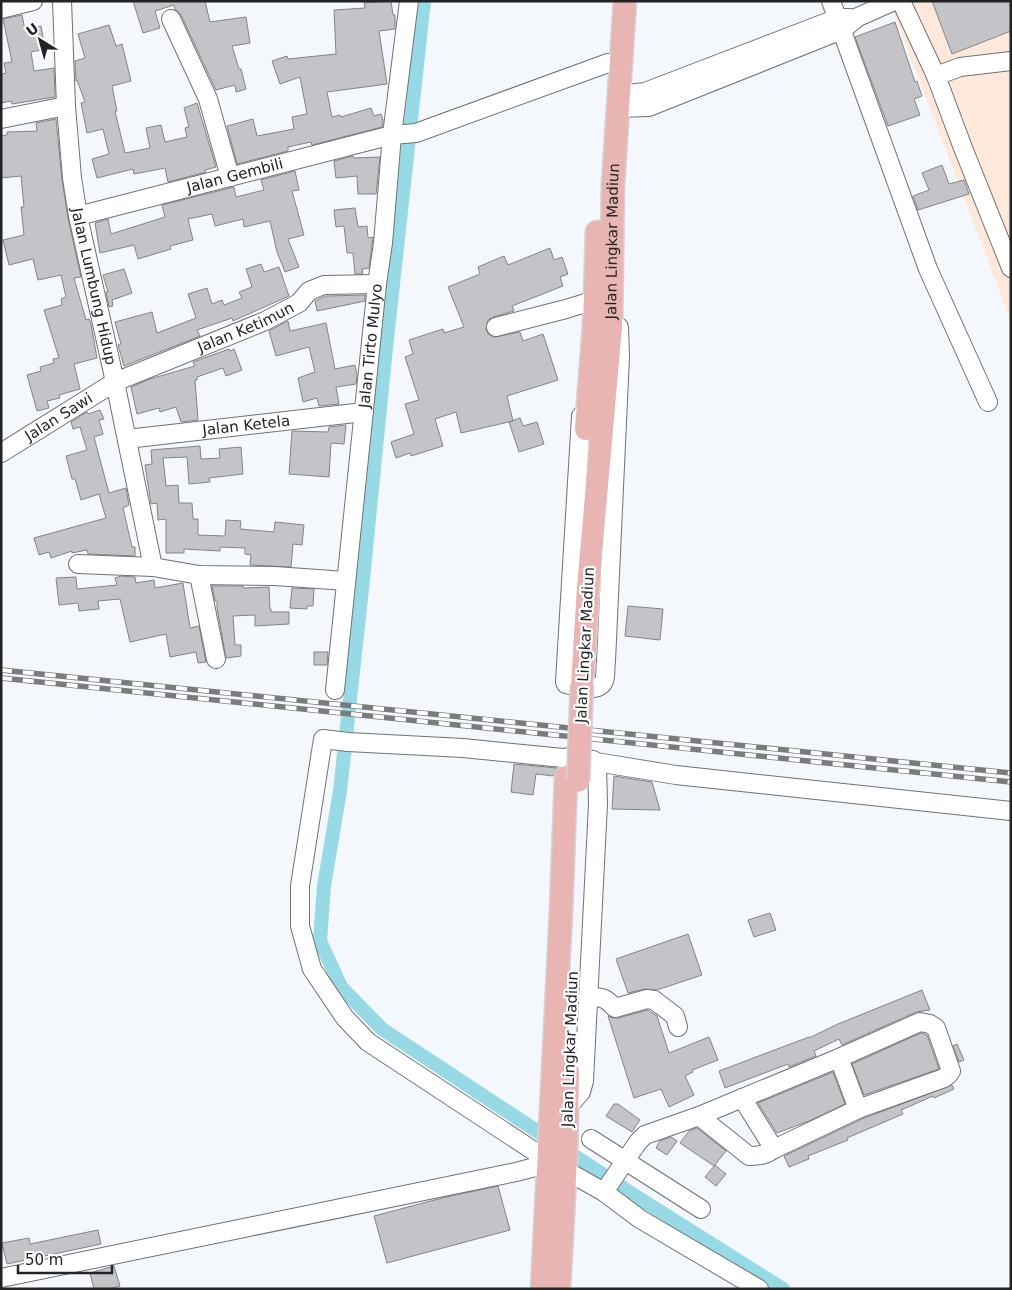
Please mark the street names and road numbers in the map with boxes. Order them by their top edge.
street label: Jalan Gembili [184,154,285,197]
street label: Jalan Lingkar Madiun [602,162,623,321]
street label: Jalan Lumbung Hidup [68,206,120,367]
street label: Jalan Tirto Mulyo [355,283,386,410]
street label: Jalan Ketimun [194,298,297,357]
street label: Jalan Sawi [21,389,96,445]
street label: Jalan Ketela [200,411,291,439]
street label: Jalan Lingkar Madiun [572,567,598,724]
street label: Jalan Lingkar Madiun [558,971,582,1128]

